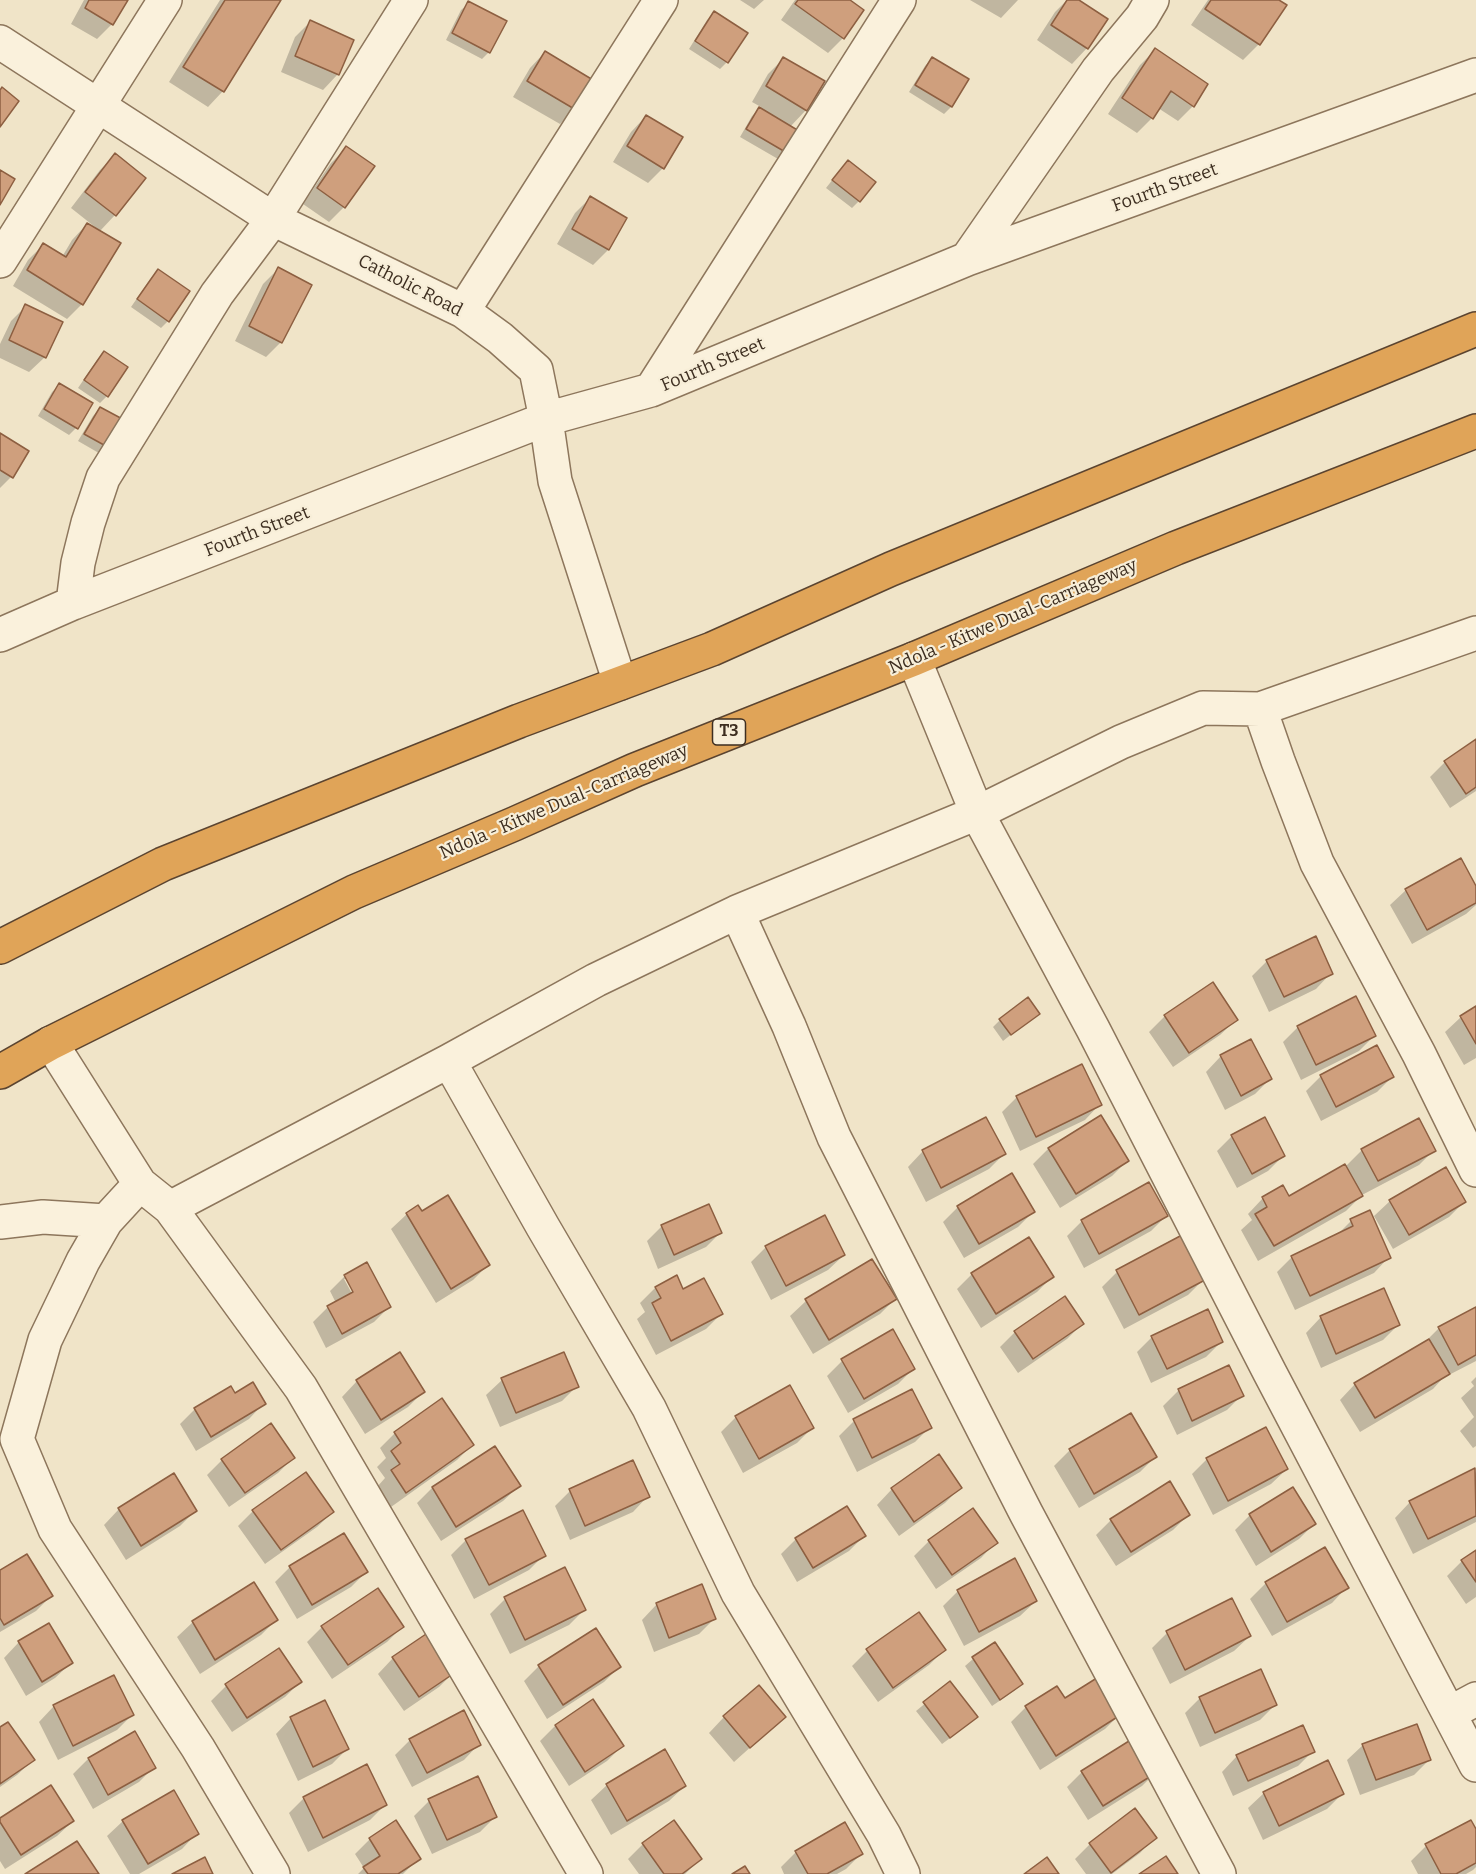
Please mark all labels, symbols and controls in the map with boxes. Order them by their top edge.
street label: Fourth Street [1109,159,1221,217]
street label: Catholic Road [354,250,466,322]
street label: Fourth Street [658,333,768,397]
street label: Fourth Street [201,502,313,562]
street label: Ndola - Kitwe Dual-Carriageway [886,555,1140,679]
road number: T3 [712,719,746,745]
street label: Ndola - Kitwe Dual-Carriageway [437,740,691,864]

